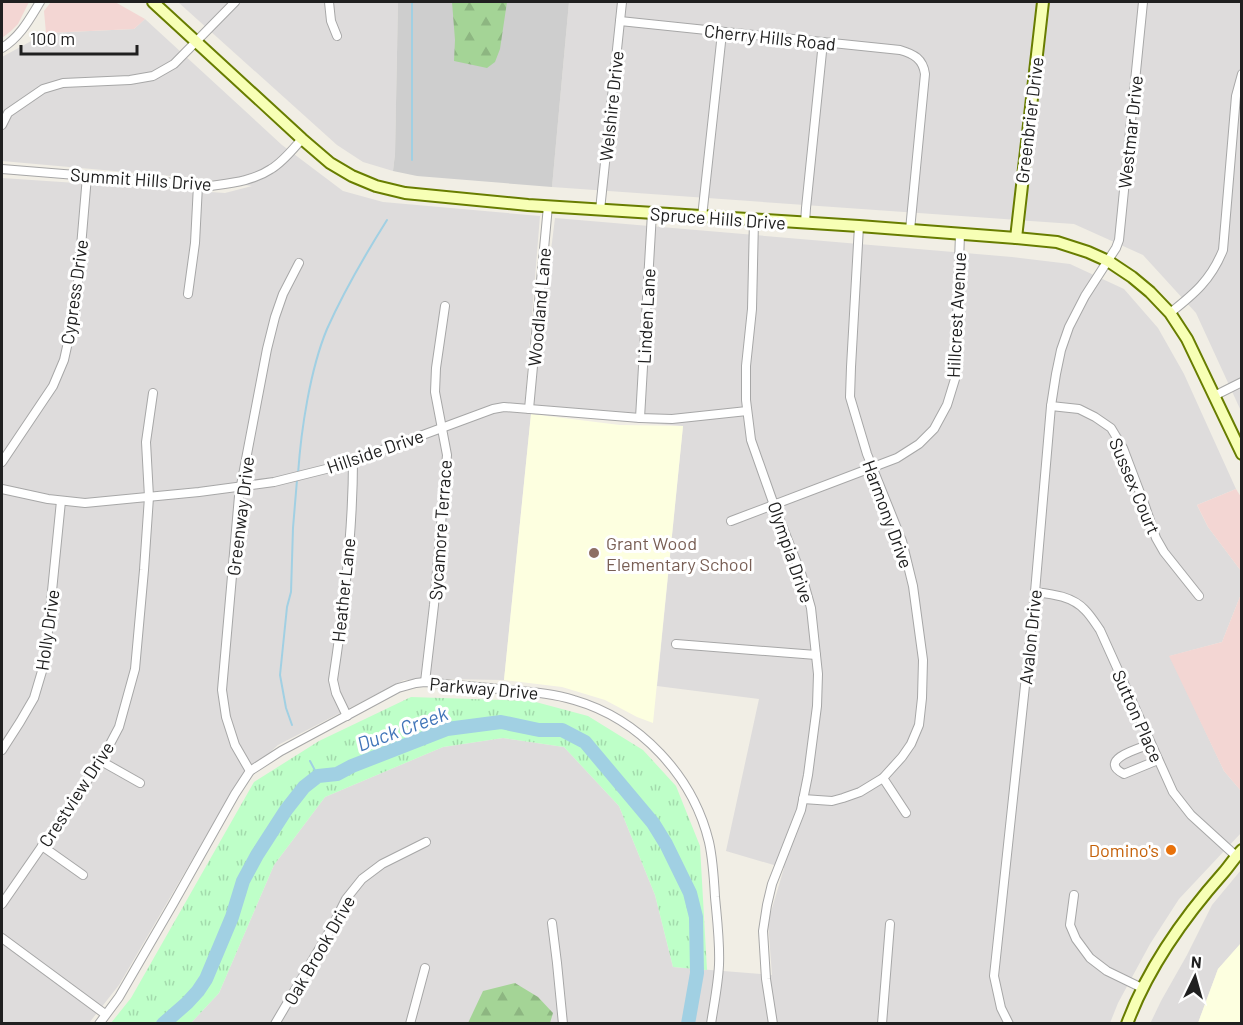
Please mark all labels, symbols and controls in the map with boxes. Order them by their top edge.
scale bar [21,18,136,56]
street label: Cherry Hills Road [703,19,837,55]
text: 100 m [30,27,75,49]
street label: Welshire Drive [594,49,628,163]
street label: Greenbrier Drive [1010,56,1048,184]
street label: Westmar Drive [1113,74,1147,190]
street label: Summit Hills Drive [70,163,212,195]
street label: Spruce Hills Drive [649,202,787,234]
street label: Cypress Drive [56,238,92,346]
street label: Woodland Lane [523,247,555,367]
street label: Hillcrest Avenue [942,252,970,378]
street label: Linden Lane [633,268,659,364]
street label: Hillside Drive [324,424,426,478]
street label: Sussex Court [1105,435,1165,537]
street label: Greenway Drive [222,455,258,577]
street label: Harmony Drive [858,457,918,571]
street label: Sycamore Terrace [424,459,456,601]
street label: Olympia Drive [763,498,819,606]
place label: Grant Wood Elementary School [606,532,753,575]
street label: Heather Lane [327,537,359,643]
marker: Grant Wood Elementary School [587,546,601,560]
street label: Holly Drive [30,588,64,672]
street label: Avalon Drive [1014,588,1046,686]
street label: Sutton Place [1108,666,1168,766]
street label: Parkway Drive [429,672,539,704]
water label: Duck Creek [353,700,451,756]
street label: Crestview Drive [34,737,118,851]
place label: Domino's [1089,839,1159,861]
marker: Domino's [1164,843,1178,857]
street label: Oak Brook Drive [279,891,359,1009]
north arrow [1165,947,1225,1007]
text: N [1190,952,1202,971]

